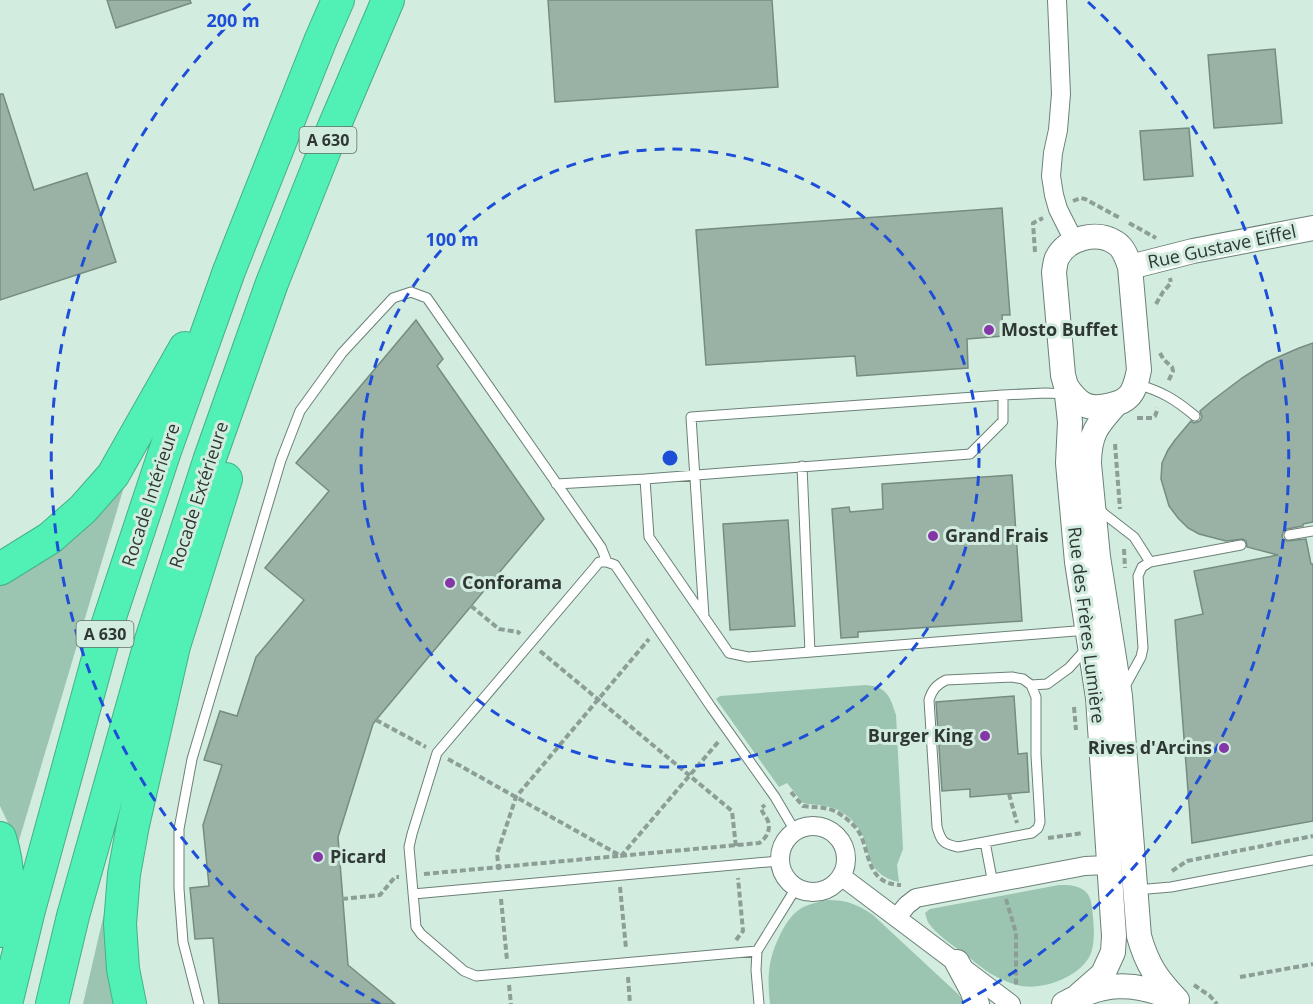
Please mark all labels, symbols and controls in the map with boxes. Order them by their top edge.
text: 200 m [206,8,260,32]
road number: A 630 [300,127,356,153]
street label: Rue Gustave Eiffel [1145,219,1298,273]
text: 100 m [425,227,479,251]
place label: Mosto Buffet [1001,317,1118,341]
marker: Mosto Buffet [982,323,996,337]
street label: Rocade Extérieure [163,418,233,571]
street label: Rocade Intérieure [116,420,185,569]
centre of rings [660,448,680,468]
place label: Grand Frais [945,523,1048,547]
street label: Rue des Frères Lumière [1063,525,1111,725]
marker: Grand Frais [926,529,940,543]
place label: Conforama [462,570,562,594]
marker: Conforama [443,576,457,590]
road number: A 630 [76,621,134,647]
place label: Burger King [868,723,973,747]
marker: Burger King [978,729,992,743]
place label: Rives d'Arcins [1088,735,1212,759]
marker: Rives d'Arcins [1217,741,1231,755]
place label: Picard [330,844,387,868]
marker: Picard [311,850,325,864]

